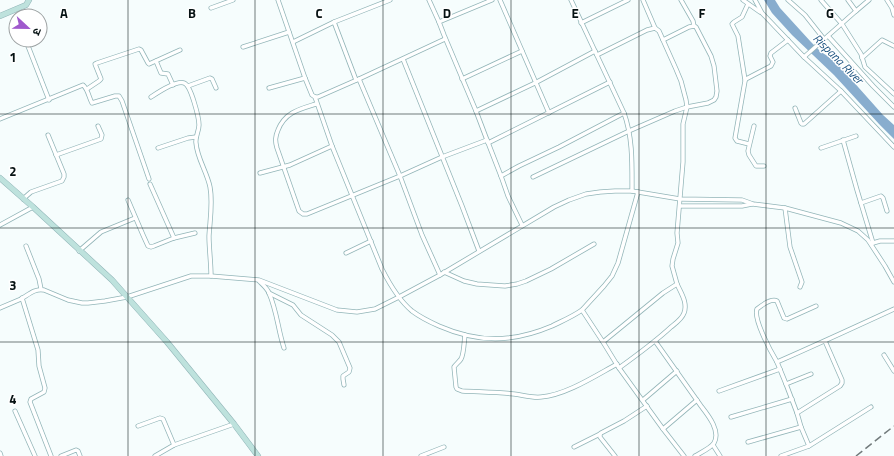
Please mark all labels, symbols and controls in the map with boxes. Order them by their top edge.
text: A [60,3,68,23]
text: B [188,3,196,23]
text: C [315,3,323,23]
text: D [443,3,451,23]
text: E [571,3,579,23]
text: F [699,3,706,23]
text: G [826,3,834,23]
north arrow [8,8,48,48]
text: उ [28,26,46,38]
water label: Rispana River [809,29,870,90]
text: 1 [9,47,17,67]
text: 2 [9,161,17,181]
text: 3 [9,275,17,295]
text: 4 [9,389,17,409]

